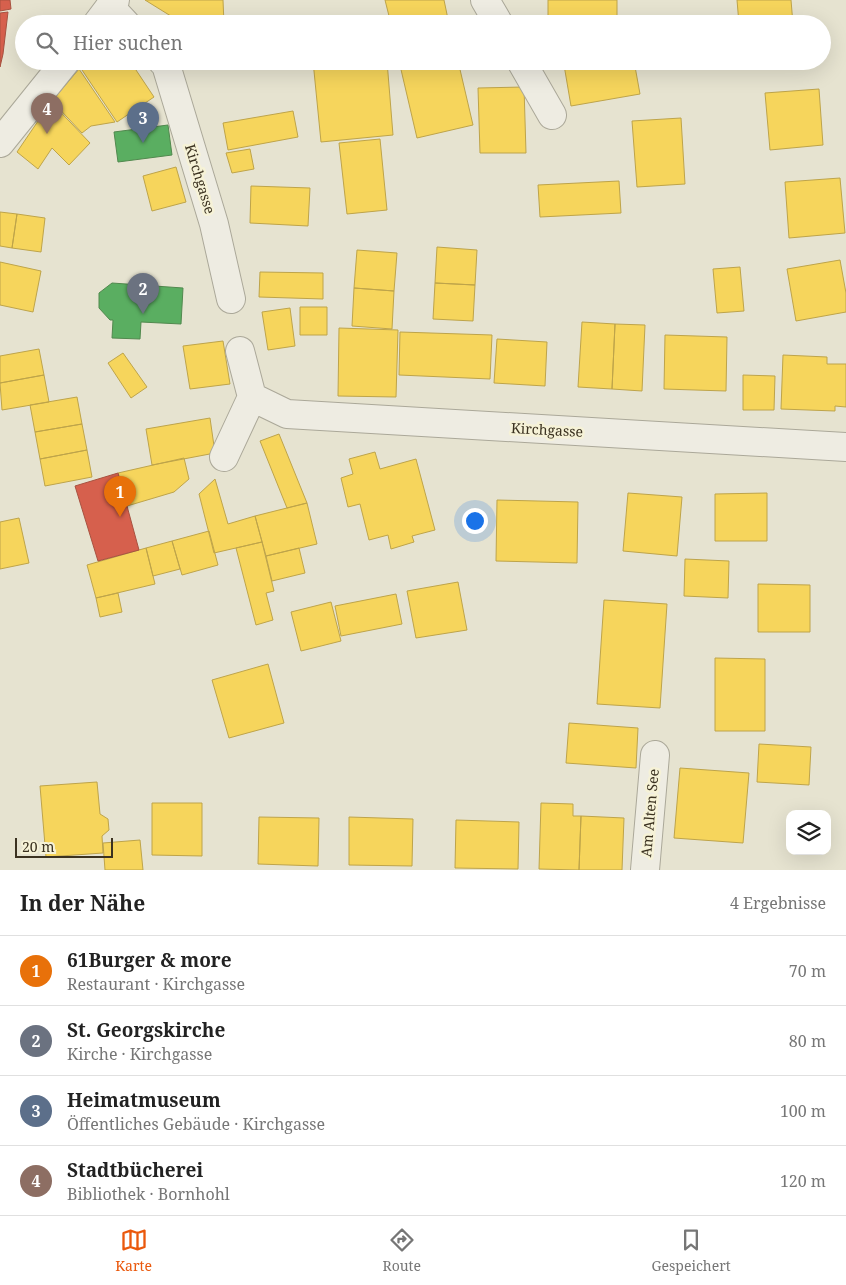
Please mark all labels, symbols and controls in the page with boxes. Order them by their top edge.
search box [15,15,831,70]
icon: search [33,29,61,57]
text: Hier suchen [73,30,183,56]
pin: 4 [31,93,63,134]
pin: 3 [127,102,159,143]
street label: Kirchgasse [181,142,220,216]
pin: 2 [127,273,159,314]
street label: Kirchgasse [510,418,584,441]
pin: 1 [104,476,136,517]
your location [462,508,488,534]
street label: Am Alten See [636,768,663,858]
map controls [786,810,831,855]
button: layers [786,810,831,855]
scale bar [15,835,112,858]
text: 20 m [22,837,55,856]
text: In der Nähe [20,889,145,917]
text: 4 Ergebnisse [730,892,826,914]
text: 61Burger & more [67,947,232,973]
text: 1 [31,960,41,982]
text: 70 m [789,960,826,982]
text: Restaurant · Kirchgasse [67,973,245,995]
text: St. Georgskirche [67,1017,225,1043]
text: 2 [31,1030,41,1052]
text: 80 m [789,1030,826,1052]
text: Kirche · Kirchgasse [67,1043,212,1065]
text: Heimatmuseum [67,1087,221,1113]
text: 3 [31,1100,41,1122]
text: 100 m [780,1100,826,1122]
text: Öffentliches Gebäude · Kirchgasse [67,1113,325,1135]
text: Stadtbücherei [67,1157,203,1183]
text: 4 [31,1170,41,1192]
text: 120 m [780,1170,826,1192]
text: Bibliothek · Bornhohl [67,1183,230,1205]
tab: Karte [115,1226,152,1275]
tab: Route [382,1226,421,1275]
tab: Gespeichert [652,1226,731,1275]

